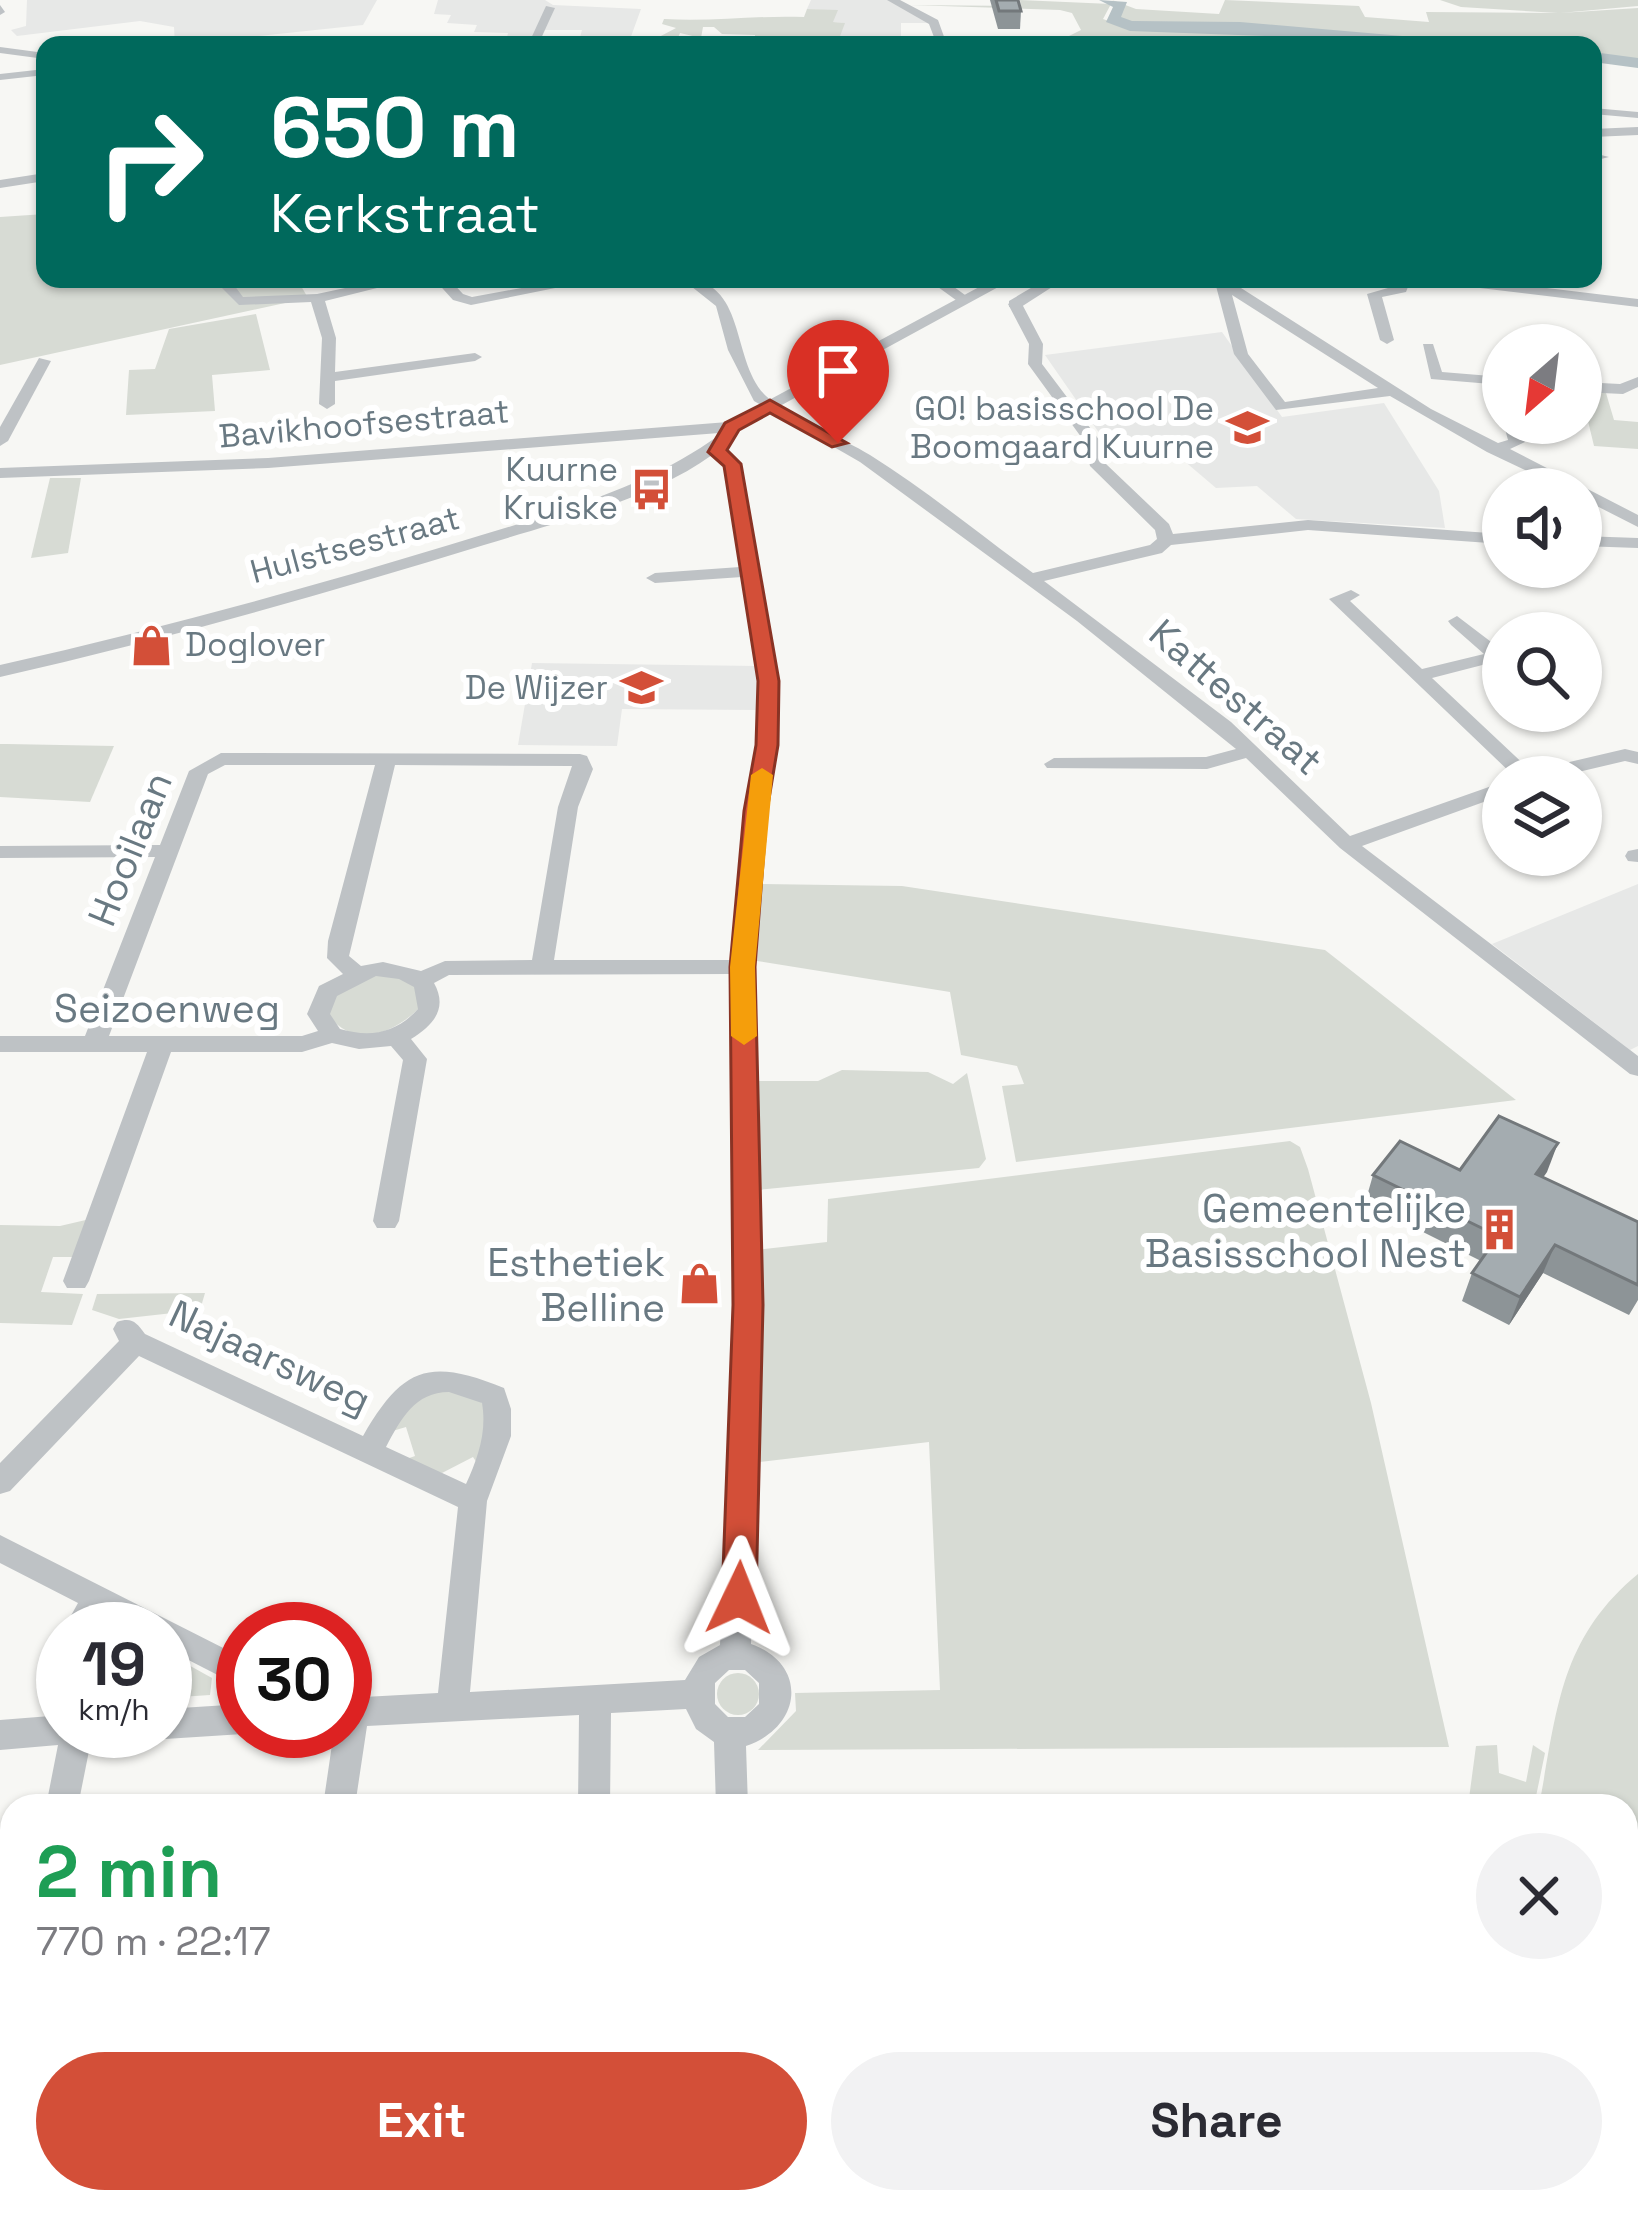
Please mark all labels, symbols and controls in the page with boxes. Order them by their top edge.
text: 650 m [270,74,520,182]
icon: right [72,84,228,240]
text: Kerkstraat [270,179,540,248]
pin [787,320,889,443]
north arrow [1482,324,1602,444]
map controls [1482,324,1602,876]
icon: arrive [805,338,871,404]
place label: GO! basisschool De Boomgaard Kuurne [910,388,1214,468]
street label: Bavikhoofsestraat [217,390,511,458]
school or university icon: GO! basisschool De Boomgaard Kuurne [1225,405,1271,451]
place label: Kuurne Kruiske [503,449,618,529]
bus stop icon: Kuurne Kruiske [629,466,675,512]
button: sound [1482,468,1602,588]
street label: Hulstsestraat [246,497,464,593]
street label: Kattestraat [1139,608,1333,786]
button: search [1482,612,1602,732]
shop icon: Doglover [128,622,174,668]
place label: Doglover [185,624,325,666]
school or university icon: De Wijzer [619,665,665,711]
place label: De Wijzer [465,667,608,709]
button: layers [1482,756,1602,876]
street label: Hooilaan [77,765,183,933]
street label: Seizoenweg [54,984,280,1033]
place label: Gemeentelijke Basisschool Nest [1145,1184,1466,1278]
building icon: Gemeentelijke Basisschool Nest [1477,1207,1523,1253]
place label: Esthetiek Belline [487,1238,665,1332]
shop icon: Esthetiek Belline [676,1261,722,1307]
street label: Najaarsweg [162,1289,378,1425]
position arrow [676,1535,802,1661]
speed limit sign: 30 [216,1602,372,1758]
text: 19 [82,1626,146,1703]
text: km/h [78,1690,150,1729]
text: 2 min [36,1826,222,1918]
button: close [1476,1833,1602,1959]
text: 770 m · 22:17 [36,1917,271,1966]
button: Exit [36,2052,807,2190]
button: Share [831,2052,1602,2190]

